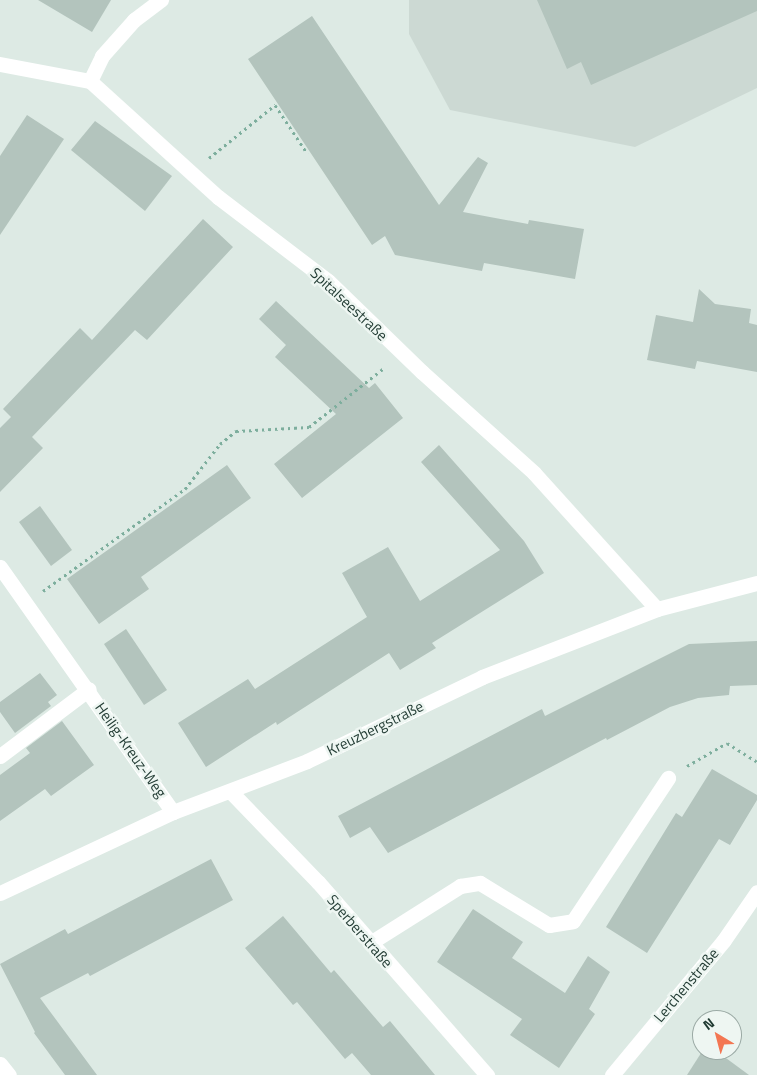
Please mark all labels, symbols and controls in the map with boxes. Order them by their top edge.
street label: Spitalseestraße [307,264,391,344]
street label: Kreuzbergstraße [324,697,426,759]
street label: Heilig-Kreuz-Weg [92,699,170,801]
street label: Sperberstraße [323,891,397,971]
street label: Lerchenstraße [650,944,722,1026]
north arrow [692,1010,742,1060]
text: N [698,1012,718,1035]

